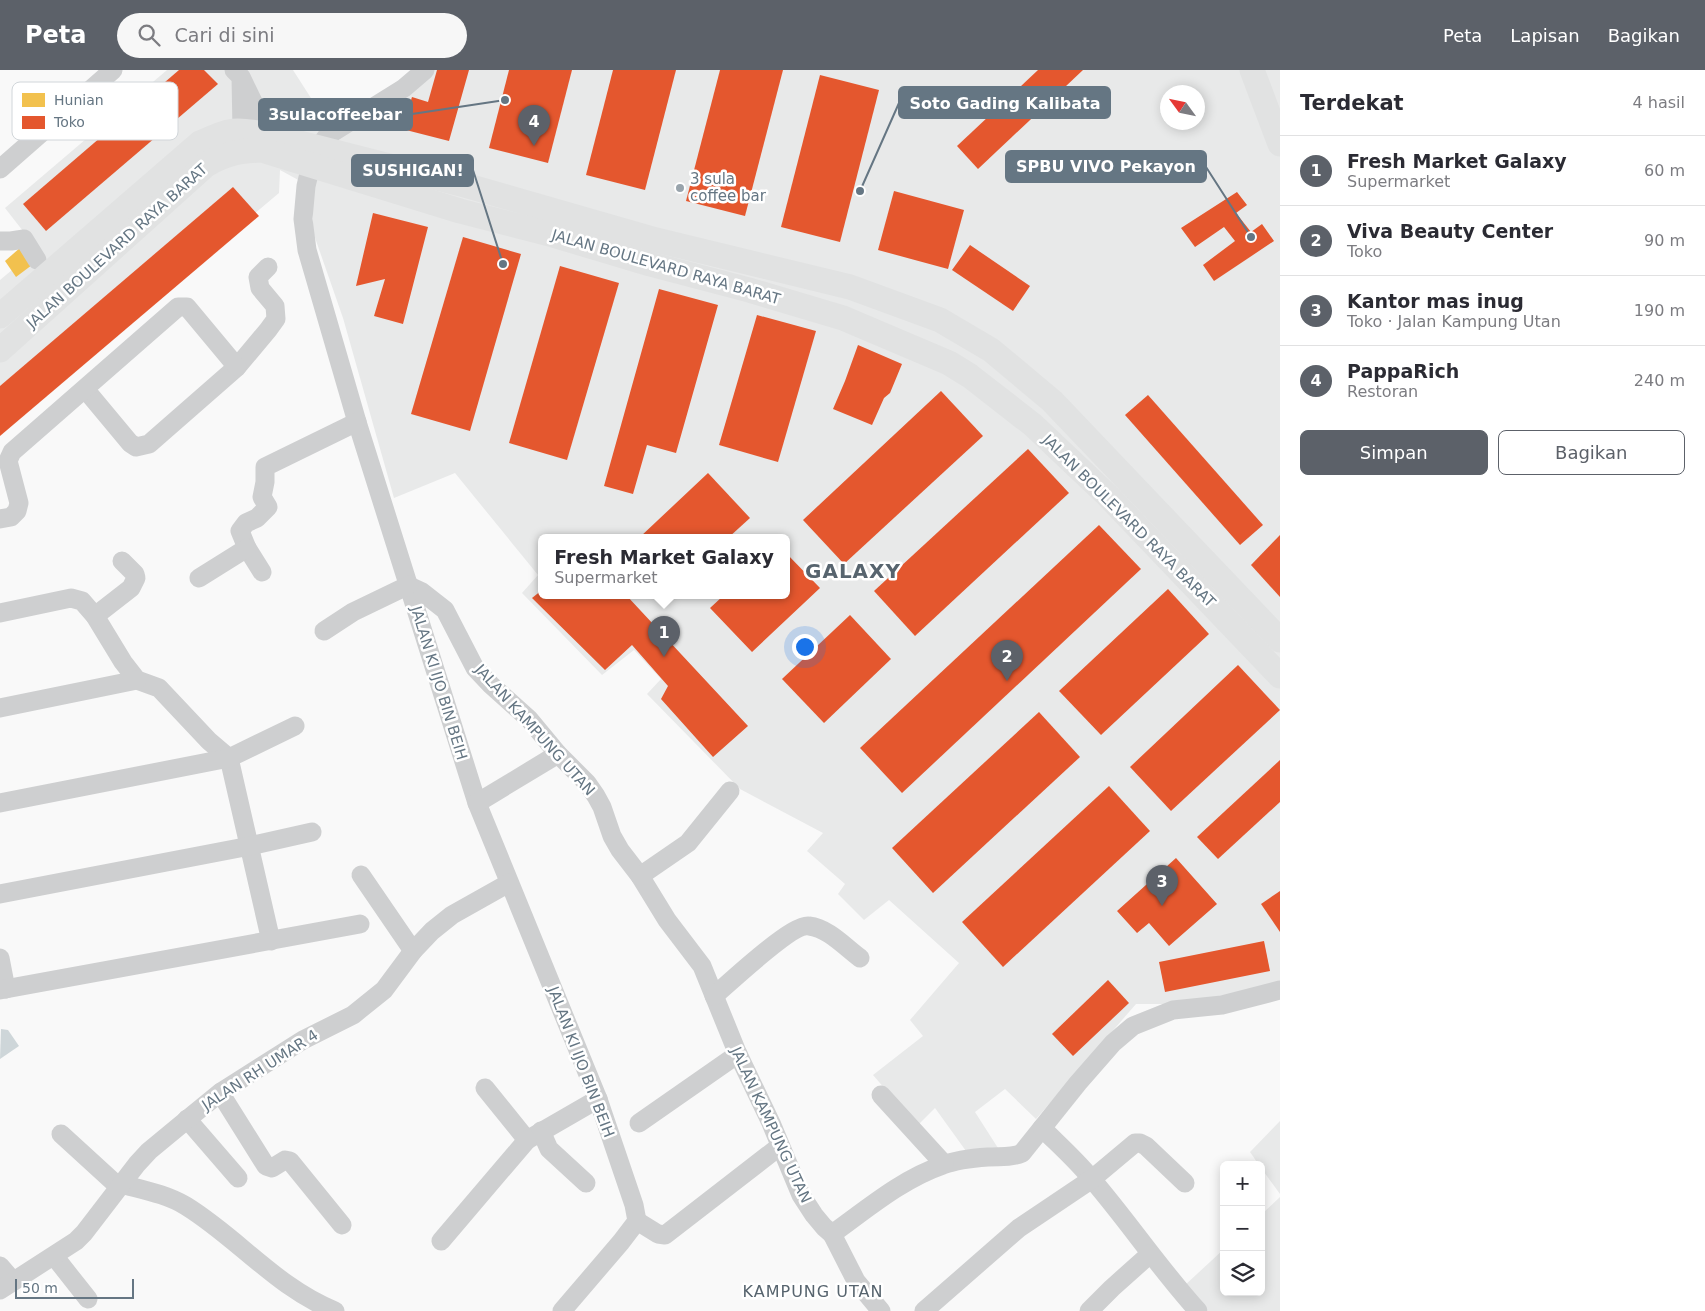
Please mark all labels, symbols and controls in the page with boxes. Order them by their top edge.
search box [117,13,467,58]
text: Peta [25,21,87,49]
icon: search [135,21,163,49]
text: Cari di sini [175,24,274,46]
text: Peta [1443,25,1482,46]
text: Lapisan [1510,25,1580,46]
text: Bagikan [1608,25,1680,46]
legend [12,82,178,140]
north arrow [1160,85,1205,130]
callout: Soto Gading Kalibata [899,87,1110,118]
text: Terdekat [1300,91,1404,115]
text: Hunian [54,92,104,108]
text: 4 hasil [1633,93,1685,112]
text: Soto Gading Kalibata [910,94,1100,113]
callout: 3sulacoffeebar [259,99,412,130]
text: 3sulacoffeebar [268,105,402,124]
pin: 4 [518,105,550,146]
text: Toko [53,114,85,130]
text: Fresh Market Galaxy [1347,150,1567,172]
callout: SPBU VIVO Pekayon [1006,151,1206,182]
callout: SUSHIGAN! [352,155,473,186]
text: SPBU VIVO Pekayon [1016,157,1196,176]
street label: JALAN BOULEVARD RAYA BARAT [22,159,212,333]
text: SUSHIGAN! [362,161,464,180]
text: 1 [1310,161,1322,180]
text: 60 m [1644,161,1685,180]
place label: 3 sula coffee bar [690,170,767,205]
text: Supermarket [1347,172,1450,191]
marker: 3 sula coffee bar [674,182,686,194]
text: Viva Beauty Center [1347,220,1553,242]
street label: JALAN BOULEVARD RAYA BARAT [549,225,783,309]
text: 2 [1310,231,1322,250]
text: 90 m [1644,231,1685,250]
text: Toko [1347,242,1382,261]
text: Kantor mas inug [1347,290,1524,312]
text: 3 [1310,301,1322,320]
text: 190 m [1634,301,1685,320]
text: Toko · Jalan Kampung Utan [1347,312,1561,331]
text: PappaRich [1347,360,1459,382]
text: 4 [1310,371,1322,390]
text: 240 m [1634,371,1685,390]
text: Restoran [1347,382,1418,401]
street label: JALAN BOULEVARD RAYA BARAT [1038,430,1220,612]
button: Simpan [1300,430,1488,475]
button: Bagikan [1498,430,1685,475]
popup [538,534,790,599]
text: Fresh Market Galaxy [554,546,774,568]
district label: GALAXY [805,559,901,583]
text: Supermarket [554,568,658,587]
street label: JALAN KI IJO BIN BEIH [407,603,471,762]
pin: 1 [648,616,680,657]
your location [792,634,818,660]
pin: 2 [991,640,1023,681]
street label: JALAN KAMPUNG UTAN [471,660,599,799]
pin: 3 [1146,865,1178,906]
street label: JALAN KI IJO BIN BEIH [544,983,618,1140]
street label: JALAN RH UMAR 4 [198,1026,321,1115]
street label: JALAN KAMPUNG UTAN [726,1043,815,1206]
map controls [1220,1161,1265,1296]
button: + [1220,1161,1265,1206]
button: − [1220,1206,1265,1251]
button: layers [1220,1251,1265,1296]
scale bar [15,1276,134,1299]
text: 50 m [22,1280,58,1296]
district label: KAMPUNG UTAN [743,1282,883,1301]

